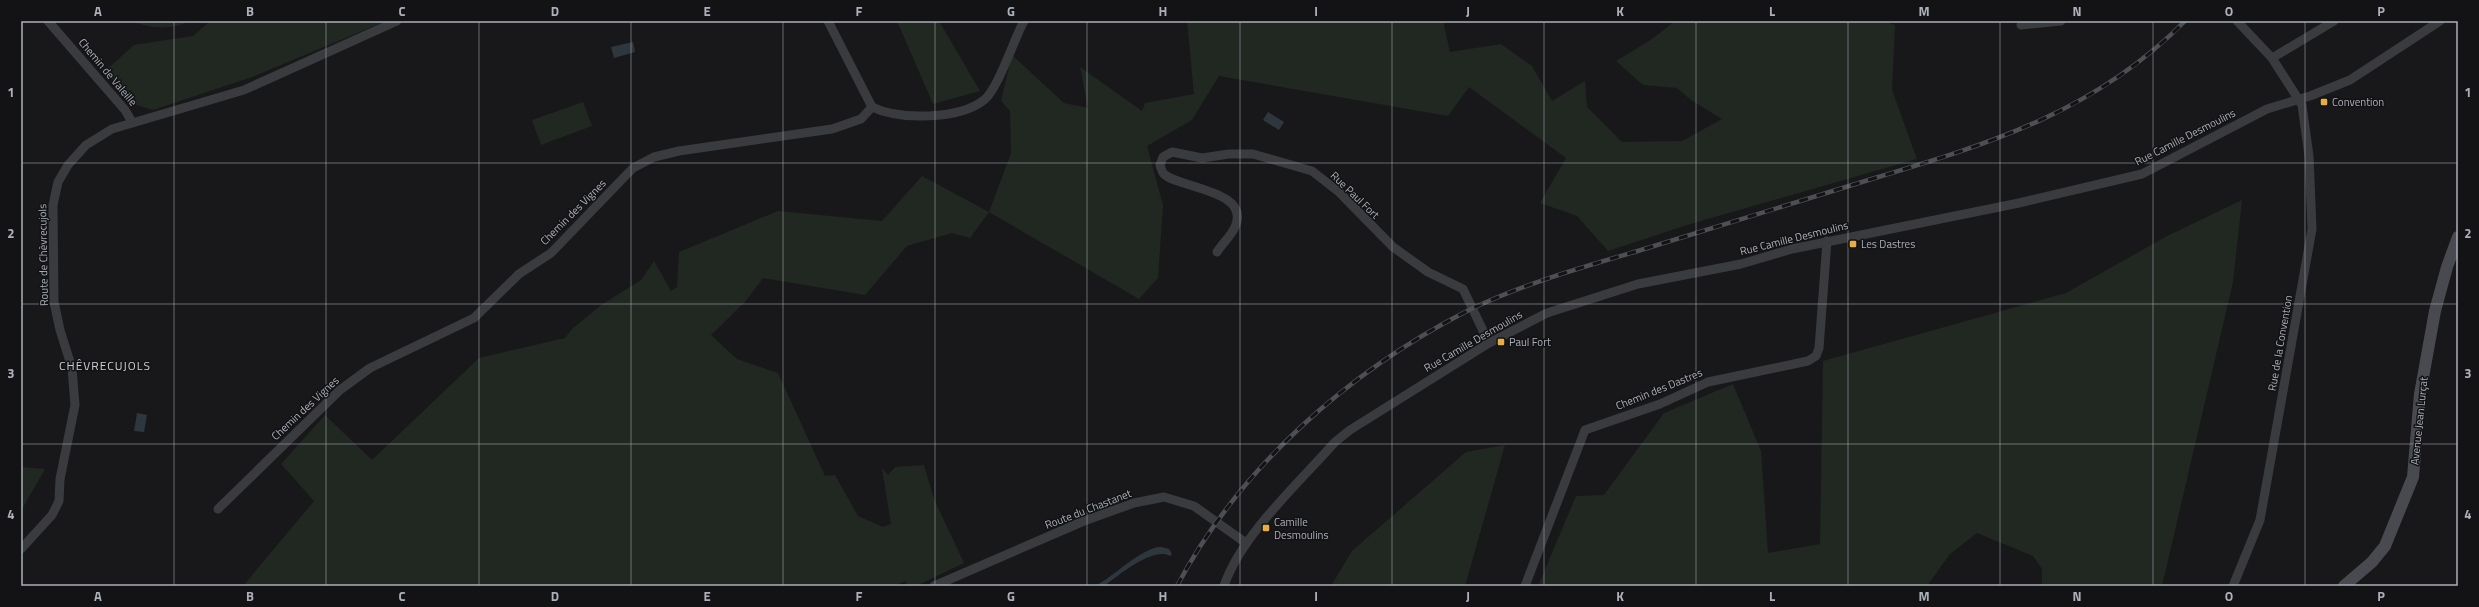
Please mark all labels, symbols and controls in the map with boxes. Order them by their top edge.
text: A [94,1,102,21]
text: B [246,1,254,21]
text: C [398,1,406,21]
text: D [551,1,559,21]
text: E [703,1,711,21]
text: F [856,1,863,21]
text: G [1007,1,1015,21]
text: H [1159,1,1167,21]
text: I [1314,1,1318,21]
text: J [1466,1,1470,21]
text: K [1616,1,1624,21]
text: L [1769,1,1775,21]
text: M [1918,1,1930,21]
text: N [2072,1,2082,21]
text: O [2225,1,2233,21]
text: P [2377,1,2385,21]
street label: Chemin de Valeille [75,35,141,110]
text: 1 [7,82,15,102]
text: 1 [2464,82,2472,102]
place label: Convention [2332,94,2384,110]
marker: Convention [2319,97,2329,107]
street label: Rue Camille Desmoulins [2132,105,2238,169]
street label: Rue Paul Fort [1327,168,1383,223]
street label: Chemin des Vignes [536,175,610,249]
street label: Route de Chèvrecujols [34,204,52,306]
street label: Rue Camille Desmoulins [1738,217,1850,259]
text: 2 [7,223,15,243]
text: 2 [2464,223,2472,243]
place label: Les Dastres [1861,236,1915,252]
marker: Les Dastres [1848,239,1858,249]
street label: Rue de la Convention [2264,294,2296,392]
street label: Rue Camille Desmoulins [1421,306,1525,376]
place label: Paul Fort [1509,334,1551,350]
marker: Paul Fort [1496,337,1506,347]
district label: CHÊVRECUJOLS [59,356,151,375]
text: 3 [7,363,15,383]
text: 3 [2464,363,2472,383]
street label: Chemin des Dastres [1613,364,1705,414]
street label: Chemin des Vignes [268,372,342,444]
street label: Avenue Jean Lurçat [2406,376,2432,466]
street label: Route du Chastanet [1042,485,1134,533]
text: 4 [7,504,15,524]
text: 4 [2464,504,2472,524]
place label: Camille Desmoulins [1274,514,1329,543]
marker: Camille Desmoulins [1261,523,1271,533]
text: A [94,586,102,606]
text: B [246,586,254,606]
text: C [398,586,406,606]
text: D [551,586,559,606]
text: E [703,586,711,606]
text: F [856,586,863,606]
text: G [1007,586,1015,606]
text: H [1159,586,1167,606]
text: I [1314,586,1318,606]
text: J [1466,586,1470,606]
text: K [1616,586,1624,606]
text: L [1769,586,1775,606]
text: M [1918,586,1930,606]
text: N [2072,586,2082,606]
text: O [2225,586,2233,606]
text: P [2377,586,2385,606]

